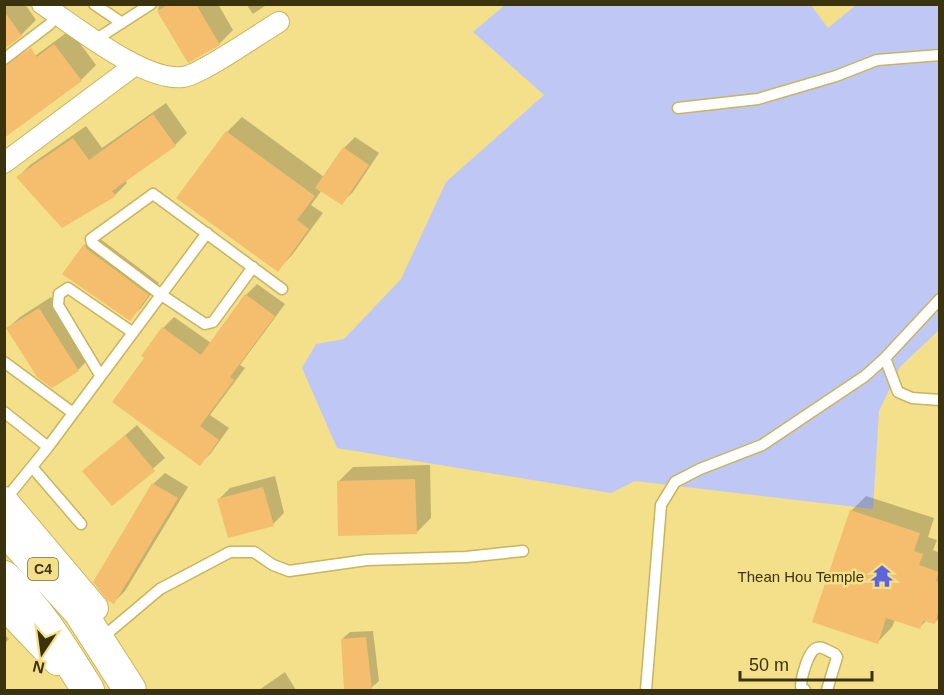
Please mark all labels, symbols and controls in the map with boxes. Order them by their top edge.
road number: C4 [28,558,58,580]
temple icon: Thean Hou Temple [869,563,895,589]
place label: Thean Hou Temple [738,568,864,585]
north arrow [12,623,72,683]
scale bar [740,644,872,682]
text: 50 m [749,655,789,675]
text: N [31,658,46,677]

